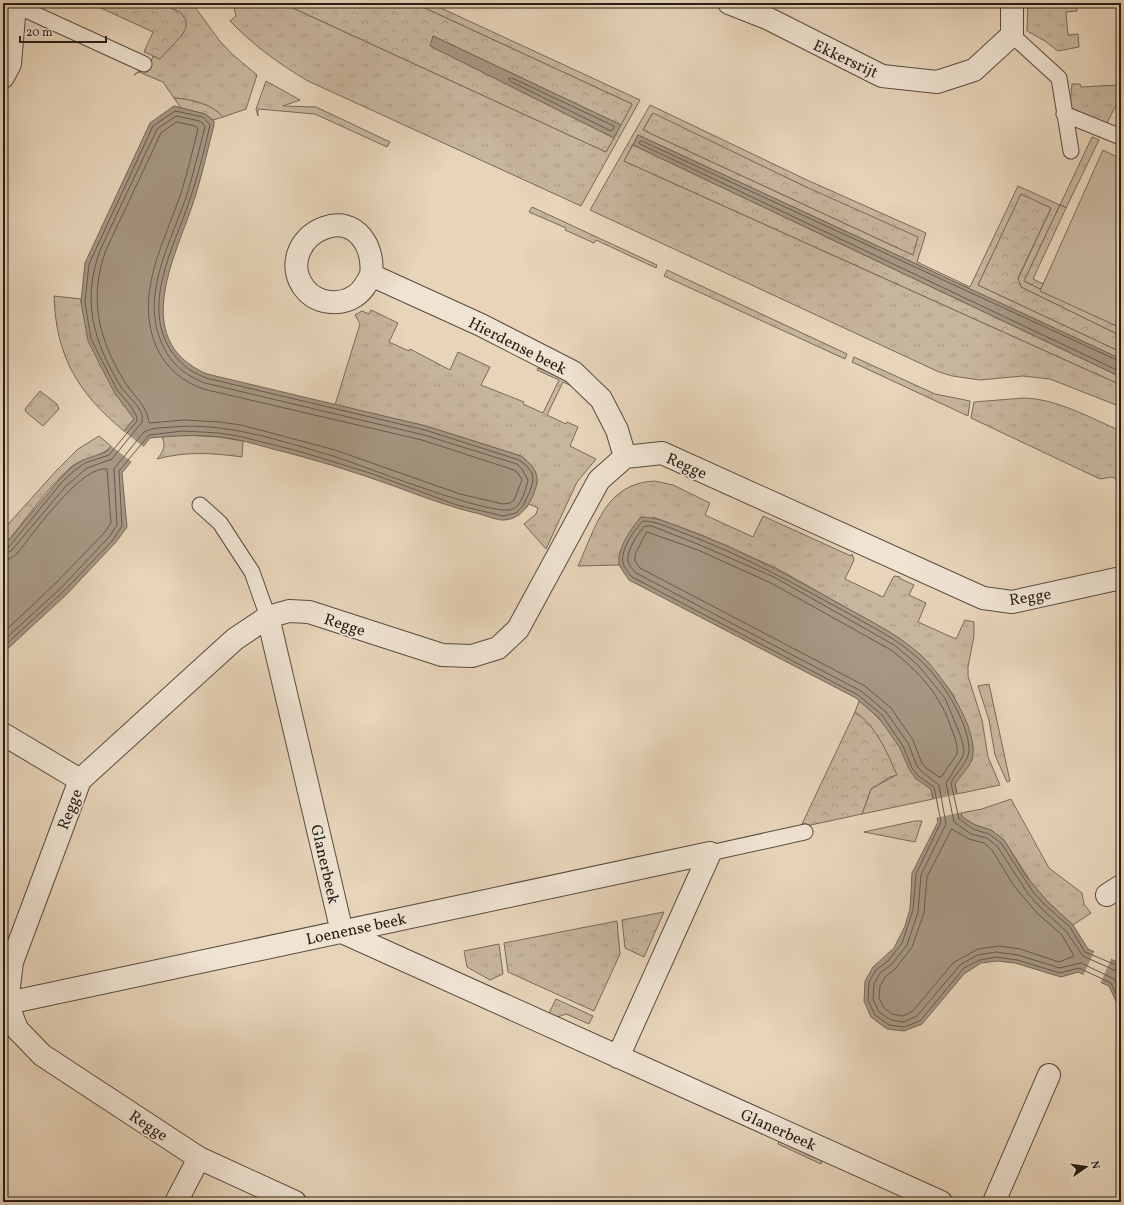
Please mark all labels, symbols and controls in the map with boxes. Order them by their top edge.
scale bar [20,18,106,44]
text: 20 m [26,25,53,41]
street label: Ekkersrijt [809,35,882,85]
street label: Hierdense beek [464,313,570,381]
street label: Regge [662,448,710,485]
street label: Regge [1008,584,1053,612]
street label: Regge [321,609,368,643]
street label: Regge [53,786,89,833]
street label: Glanerbeek [304,823,344,907]
street label: Loenense beek [304,909,409,951]
street label: Glanerbeek [737,1104,820,1157]
street label: Regge [124,1106,172,1147]
north arrow [1066,1147,1106,1187]
text: N [1086,1160,1102,1171]

